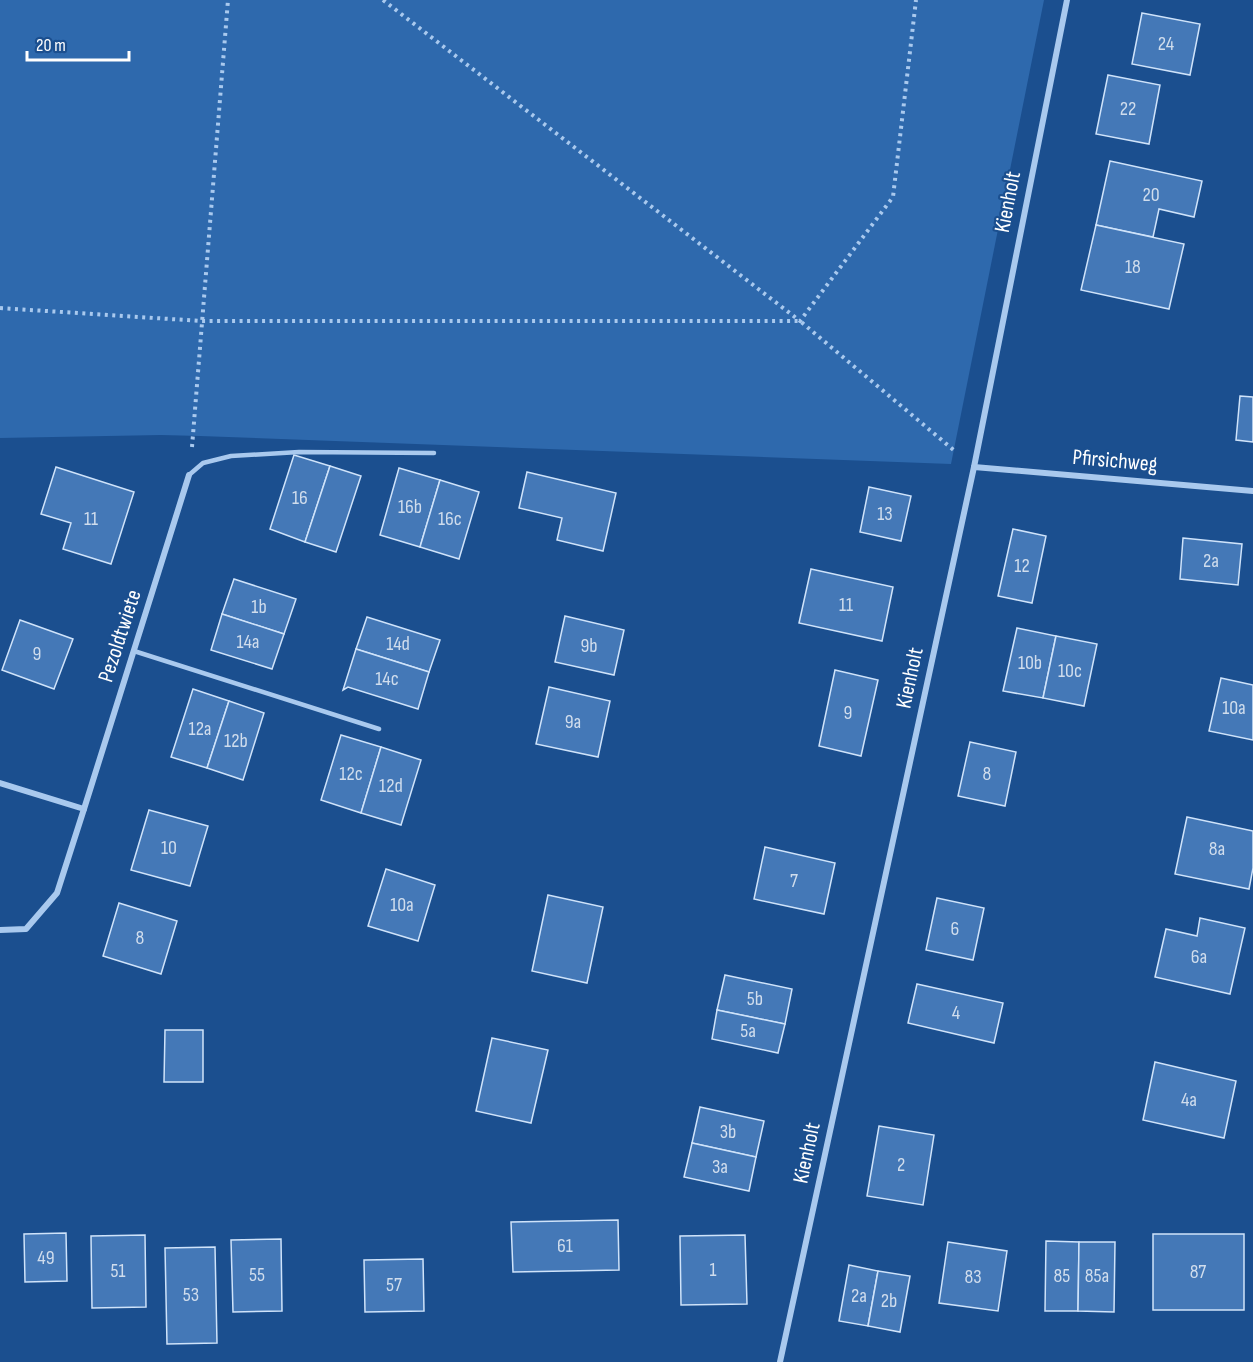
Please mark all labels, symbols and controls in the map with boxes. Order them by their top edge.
scale bar [27,24,129,62]
house number: 24 [1158,32,1174,56]
text: 20 m [36,35,66,56]
house number: 22 [1120,97,1136,121]
street label: Kienholt [989,169,1027,235]
house number: 20 [1142,183,1160,207]
house number: 18 [1125,255,1141,279]
street label: Pfirsichweg [1071,444,1159,478]
house number: 16 [292,486,308,510]
house number: 16b [398,495,422,519]
house number: 13 [877,502,893,526]
house number: 11 [84,507,98,531]
house number: 16c [438,507,462,531]
house number: 2a [1203,549,1219,573]
house number: 12 [1014,554,1030,578]
street label: Pezoldtwiete [92,586,148,686]
house number: 11 [839,593,853,617]
house number: 1b [251,595,267,619]
house number: 14a [236,630,260,654]
house number: 14d [386,632,410,656]
house number: 9b [580,634,598,658]
house number: 9 [33,642,41,666]
street label: Kienholt [890,645,930,711]
house number: 10b [1018,651,1042,675]
house number: 10c [1058,659,1082,683]
house number: 14c [375,667,399,691]
house number: 10a [1222,696,1246,720]
house number: 9 [844,701,852,725]
house number: 9a [565,710,581,734]
house number: 12a [188,717,212,741]
house number: 12b [224,729,248,753]
house number: 12c [339,762,363,786]
house number: 8 [983,762,991,786]
house number: 12d [379,774,403,798]
house number: 10 [161,836,177,860]
house number: 8a [1209,837,1225,861]
house number: 7 [790,869,798,893]
house number: 10a [390,893,414,917]
house number: 6 [951,917,959,941]
house number: 8 [136,926,144,950]
house number: 6a [1191,945,1207,969]
house number: 5b [747,987,763,1011]
house number: 4 [952,1001,960,1025]
house number: 5a [740,1019,756,1043]
house number: 4a [1181,1088,1197,1112]
house number: 3b [720,1120,736,1144]
street label: Kienholt [787,1120,827,1186]
house number: 2 [897,1153,905,1177]
house number: 3a [712,1155,728,1179]
house number: 61 [557,1234,573,1258]
house number: 49 [37,1246,55,1270]
house number: 1 [710,1258,717,1282]
house number: 51 [110,1259,126,1283]
house number: 87 [1190,1260,1206,1284]
house number: 55 [249,1263,265,1287]
house number: 85 [1054,1264,1070,1288]
house number: 85a [1085,1264,1109,1288]
house number: 83 [964,1265,982,1289]
house number: 57 [386,1273,402,1297]
house number: 53 [183,1283,199,1307]
house number: 2a [851,1284,867,1308]
house number: 2b [881,1289,897,1313]

